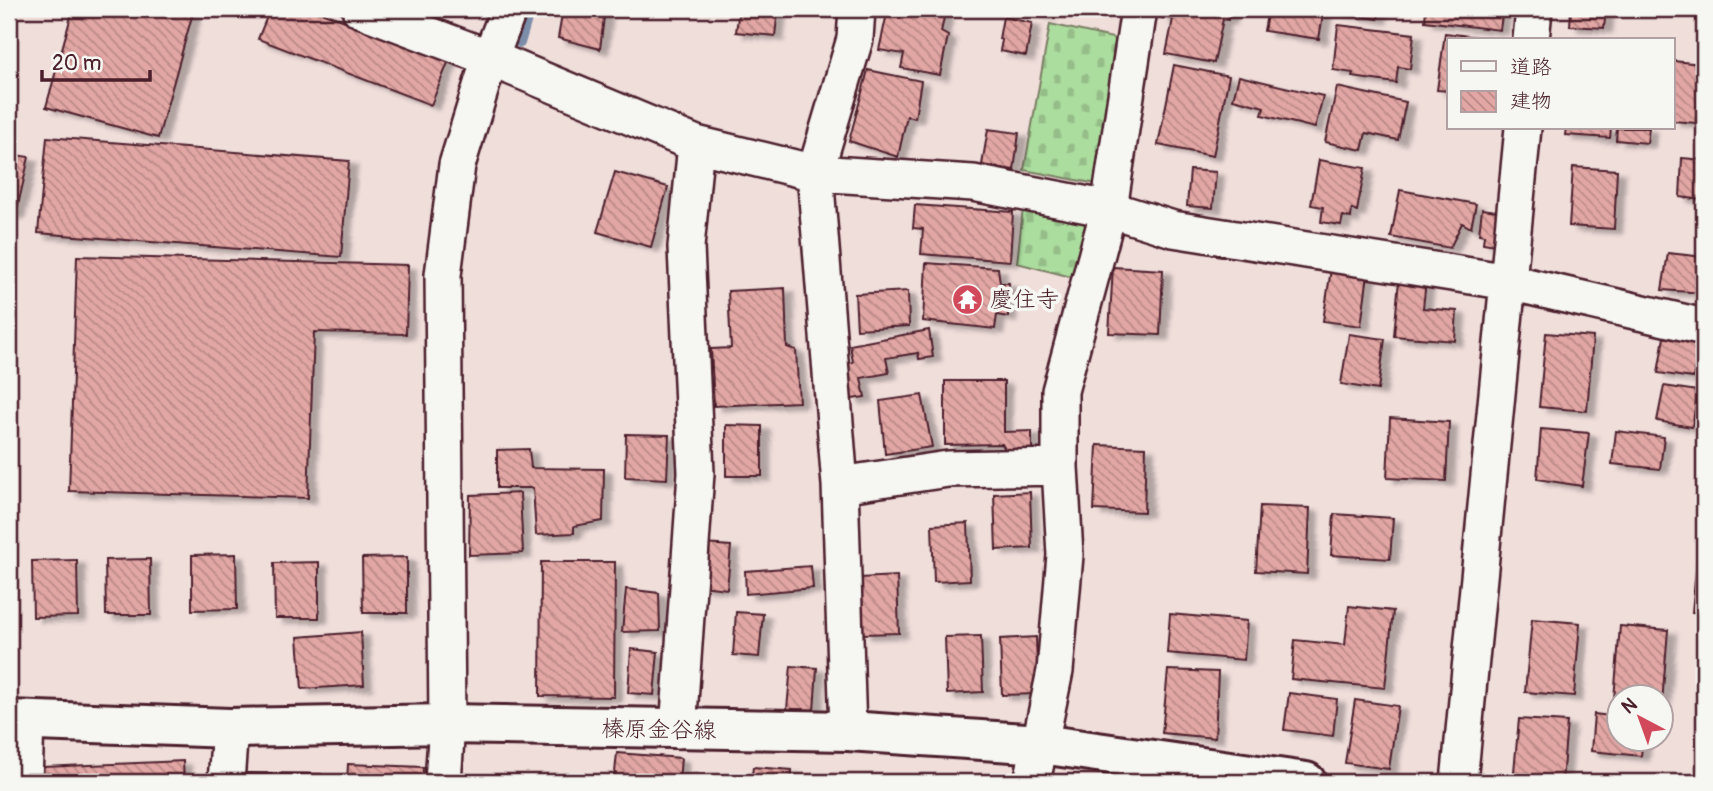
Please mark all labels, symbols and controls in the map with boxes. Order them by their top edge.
scale bar [42,38,150,82]
legend [1447,38,1674,130]
text: 20 m [52,50,101,77]
text: 道路 [1510,54,1552,81]
text: 建物 [1510,88,1552,115]
temple icon: 慶住寺 [950,282,984,316]
place label: 慶住寺 [990,285,1059,314]
north arrow [1604,682,1674,752]
text: N [1617,693,1642,719]
street label: 榛原金谷線 [601,714,717,745]

